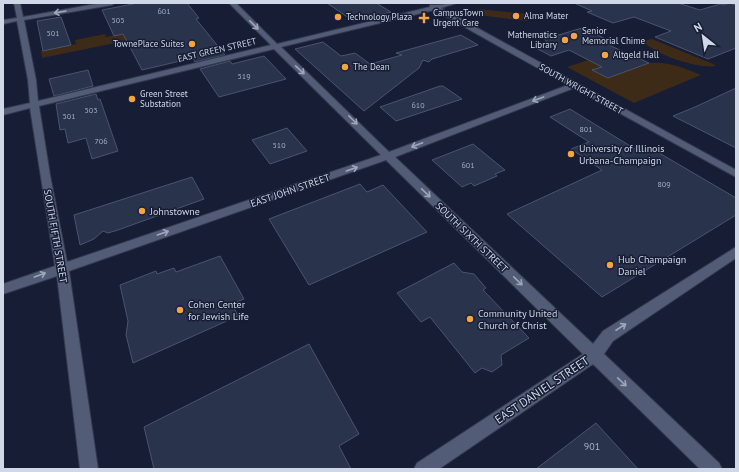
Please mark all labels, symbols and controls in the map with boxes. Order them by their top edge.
house number: 601 [157,6,171,16]
place label: CampusTown Urgent Care [433,7,483,28]
one-way arrow [54,9,67,17]
place label: Alma Mater [524,10,568,21]
place label: Technology Plaza [346,11,412,22]
marker: Alma Mater [511,11,521,21]
marker: Technology Plaza [333,12,343,22]
marker: CampusTown Urgent Care [418,12,430,24]
house number: 505 [111,15,125,25]
north arrow [683,16,723,56]
text: N [691,19,705,35]
one-way arrow [249,20,259,30]
place label: Senior Memorial Chime [582,25,646,46]
house number: 501 [46,28,60,38]
place label: Mathematics Library [508,29,558,50]
marker: Senior Memorial Chime [569,31,579,41]
street label: EAST GREEN STREET [176,35,257,64]
marker: Mathematics Library [560,35,570,45]
place label: TownePlace Suites [113,38,184,49]
marker: TownePlace Suites [187,39,197,49]
place label: Altgeld Hall [613,49,659,60]
marker: Altgeld Hall [600,50,610,60]
place label: The Dean [353,61,390,72]
street label: SOUTH WRIGHT STREET [538,61,625,116]
marker: The Dean [340,62,350,72]
one-way arrow [295,65,305,74]
house number: 519 [237,71,251,81]
place label: Green Street Substation [140,88,188,109]
marker: Green Street Substation [127,94,137,104]
one-way arrow [533,95,545,103]
house number: 610 [411,100,425,110]
house number: 503 [84,105,98,115]
house number: 501 [62,111,76,121]
one-way arrow [348,115,357,125]
house number: 801 [579,124,593,134]
house number: 706 [94,136,108,146]
house number: 510 [272,140,286,150]
one-way arrow [411,142,423,150]
place label: University of Illinois Urbana-Champaign [579,142,664,167]
marker: University of Illinois Urbana-Champaign [566,149,576,159]
house number: 601 [461,160,475,170]
one-way arrow [345,164,357,172]
street label: EAST JOHN STREET [249,171,332,210]
house number: 809 [657,179,671,189]
street label: SOUTH FIFTH STREET [41,188,70,284]
one-way arrow [421,188,431,198]
street label: SOUTH SIXTH STREET [433,199,511,276]
place label: Johnstowne [149,205,200,218]
marker: Johnstowne [137,206,147,216]
one-way arrow [156,229,168,237]
place label: Hub Champaign Daniel [618,253,686,278]
marker: Hub Champaign Daniel [605,260,615,270]
one-way arrow [33,271,45,279]
one-way arrow [513,276,523,285]
place label: Cohen Center for Jewish Life [188,298,249,323]
marker: Cohen Center for Jewish Life [175,305,185,315]
place label: Community United Church of Christ [478,307,557,332]
marker: Community United Church of Christ [465,314,475,324]
one-way arrow [615,323,626,331]
street label: EAST DANIEL STREET [492,352,592,427]
one-way arrow [617,377,627,387]
house number: 901 [584,440,600,453]

